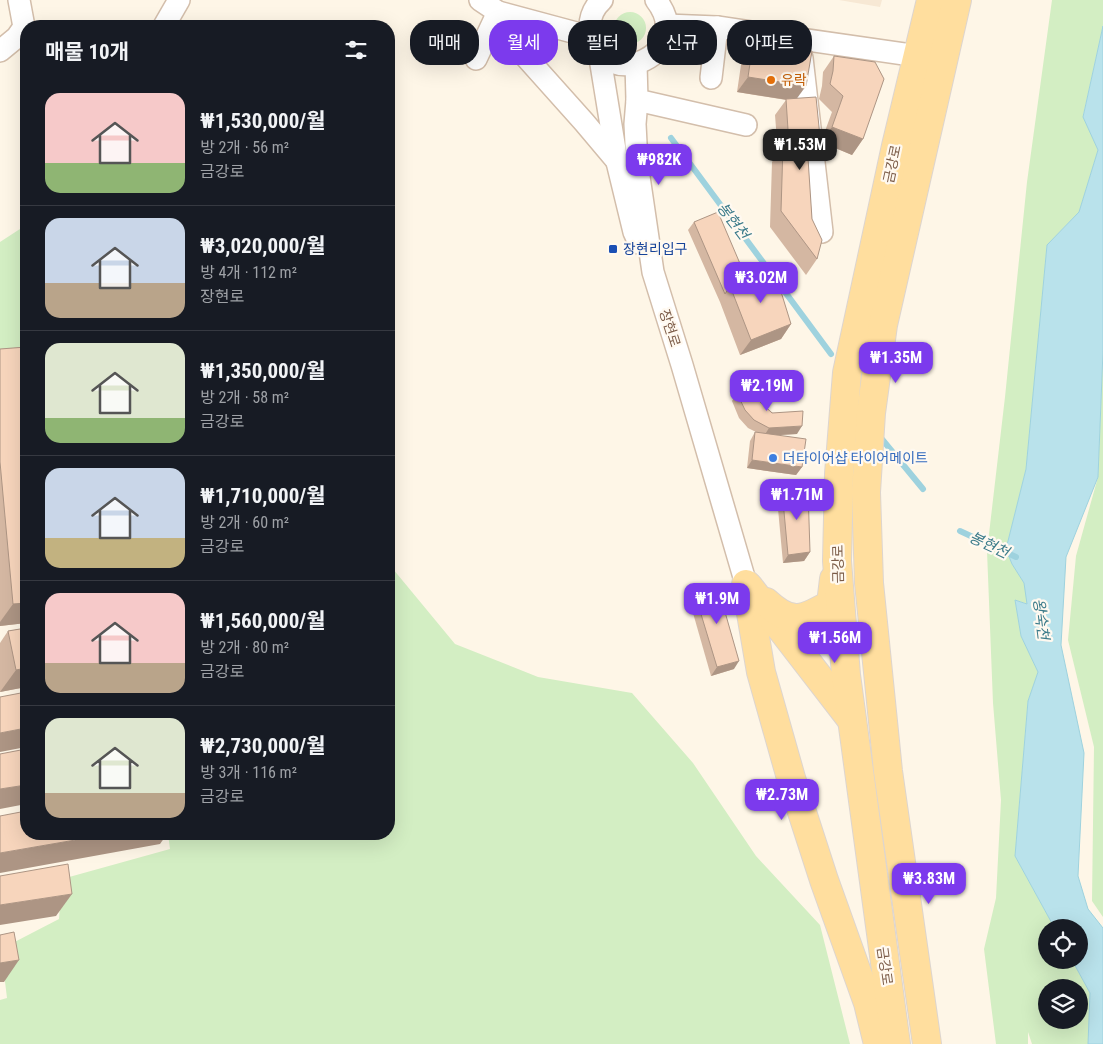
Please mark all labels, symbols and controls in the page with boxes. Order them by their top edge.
chip: 매매 [410,20,479,65]
chip: 월세 [489,20,558,65]
chip: 필터 [568,20,637,65]
chip: 신규 [647,20,717,65]
chip: 아파트 [727,20,812,65]
icon: filters [342,36,370,64]
text: 매물 10개 [45,40,129,64]
place label: 유락 [781,72,807,88]
marker: 유락 [765,74,777,86]
text: ₩1,530,000/월 [200,109,326,133]
icon: home [85,113,145,173]
pin: ₩1.53M [759,128,841,171]
text: ₩1.53M [774,135,826,154]
text: 방 2개 · 56 m² [200,138,289,157]
street label: 금강로 [880,143,904,185]
pin: ₩982K [624,144,694,186]
text: ₩982K [637,150,681,169]
text: 금강로 [200,162,244,181]
water label: 봉현천 [713,199,754,245]
text: ₩3,020,000/월 [200,234,326,258]
icon: home [85,238,145,298]
place label: 장현리입구 [623,241,688,257]
marker: 장현리입구 [607,243,619,255]
pin: ₩3.02M [720,262,802,304]
text: 방 4개 · 112 m² [200,263,297,282]
text: ₩3.02M [735,268,787,287]
text: 장현로 [200,287,244,306]
street label: 장현로 [656,307,684,349]
pin: ₩1.35M [855,342,937,384]
text: ₩1.35M [870,348,922,367]
text: ₩1,350,000/월 [200,359,326,383]
icon: home [85,363,145,423]
pin: ₩2.19M [726,370,808,412]
text: ₩2.19M [741,376,793,395]
text: 방 2개 · 58 m² [200,388,289,407]
text: 금강로 [200,412,244,431]
place label: 더타이어샵 타이어메이트 [783,450,928,466]
marker: 더타이어샵 타이어메이트 [767,452,779,464]
pin: ₩1.71M [756,478,838,521]
text: ₩1,710,000/월 [200,484,326,508]
text: ₩1.71M [771,485,823,504]
icon: home [85,488,145,548]
text: 방 2개 · 60 m² [200,513,289,532]
water label: 봉현천 [966,528,1014,563]
text: 금강로 [200,537,244,556]
street label: 금강로 [830,544,846,583]
pin: ₩1.9M [682,582,752,625]
text: ₩1.9M [695,589,739,608]
water label: 왕숙천 [1030,597,1053,643]
text: ₩1,560,000/월 [200,609,326,633]
icon: home [85,613,145,673]
pin: ₩1.56M [794,622,876,664]
text: ₩1.56M [809,628,861,647]
text: 방 2개 · 80 m² [200,638,289,657]
text: 금강로 [200,662,244,681]
text: ₩2,730,000/월 [200,734,326,758]
icon: home [85,738,145,798]
text: 방 3개 · 116 m² [200,763,297,782]
pin: ₩2.73M [741,778,823,821]
text: ₩2.73M [756,785,808,804]
text: 금강로 [200,787,244,806]
pin: ₩3.83M [888,862,970,905]
text: ₩3.83M [903,869,955,888]
map controls [1038,919,1088,1029]
button: locate [1038,919,1088,969]
street label: 금강로 [874,946,896,986]
button: layers [1038,979,1088,1029]

